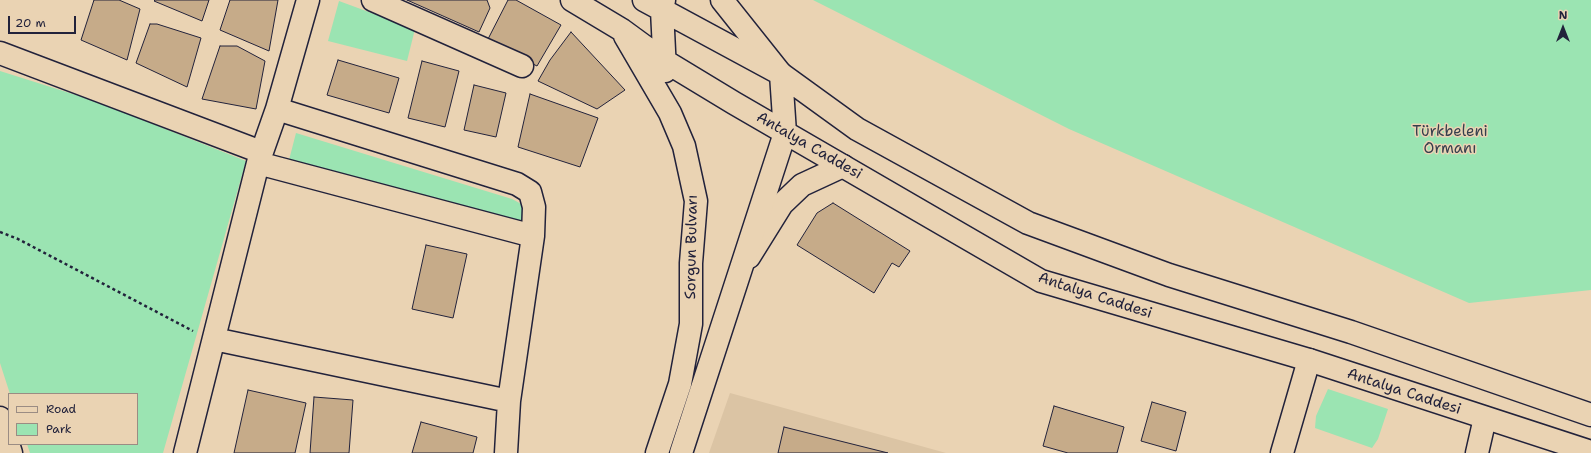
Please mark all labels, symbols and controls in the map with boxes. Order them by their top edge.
scale bar [10,8,78,34]
north arrow [1543,8,1583,48]
text: N [1559,8,1567,23]
text: 20 m [15,15,46,31]
street label: Antalya Caddesi [753,108,865,184]
park label: Türkbeleni Ormanı [1412,123,1488,158]
street label: Sorgun Bulvarı [682,194,702,300]
street label: Antalya Caddesi [1036,269,1154,323]
street label: Antalya Caddesi [1345,365,1463,419]
legend [8,393,138,445]
text: Road [46,401,76,417]
text: Park [46,421,72,437]

